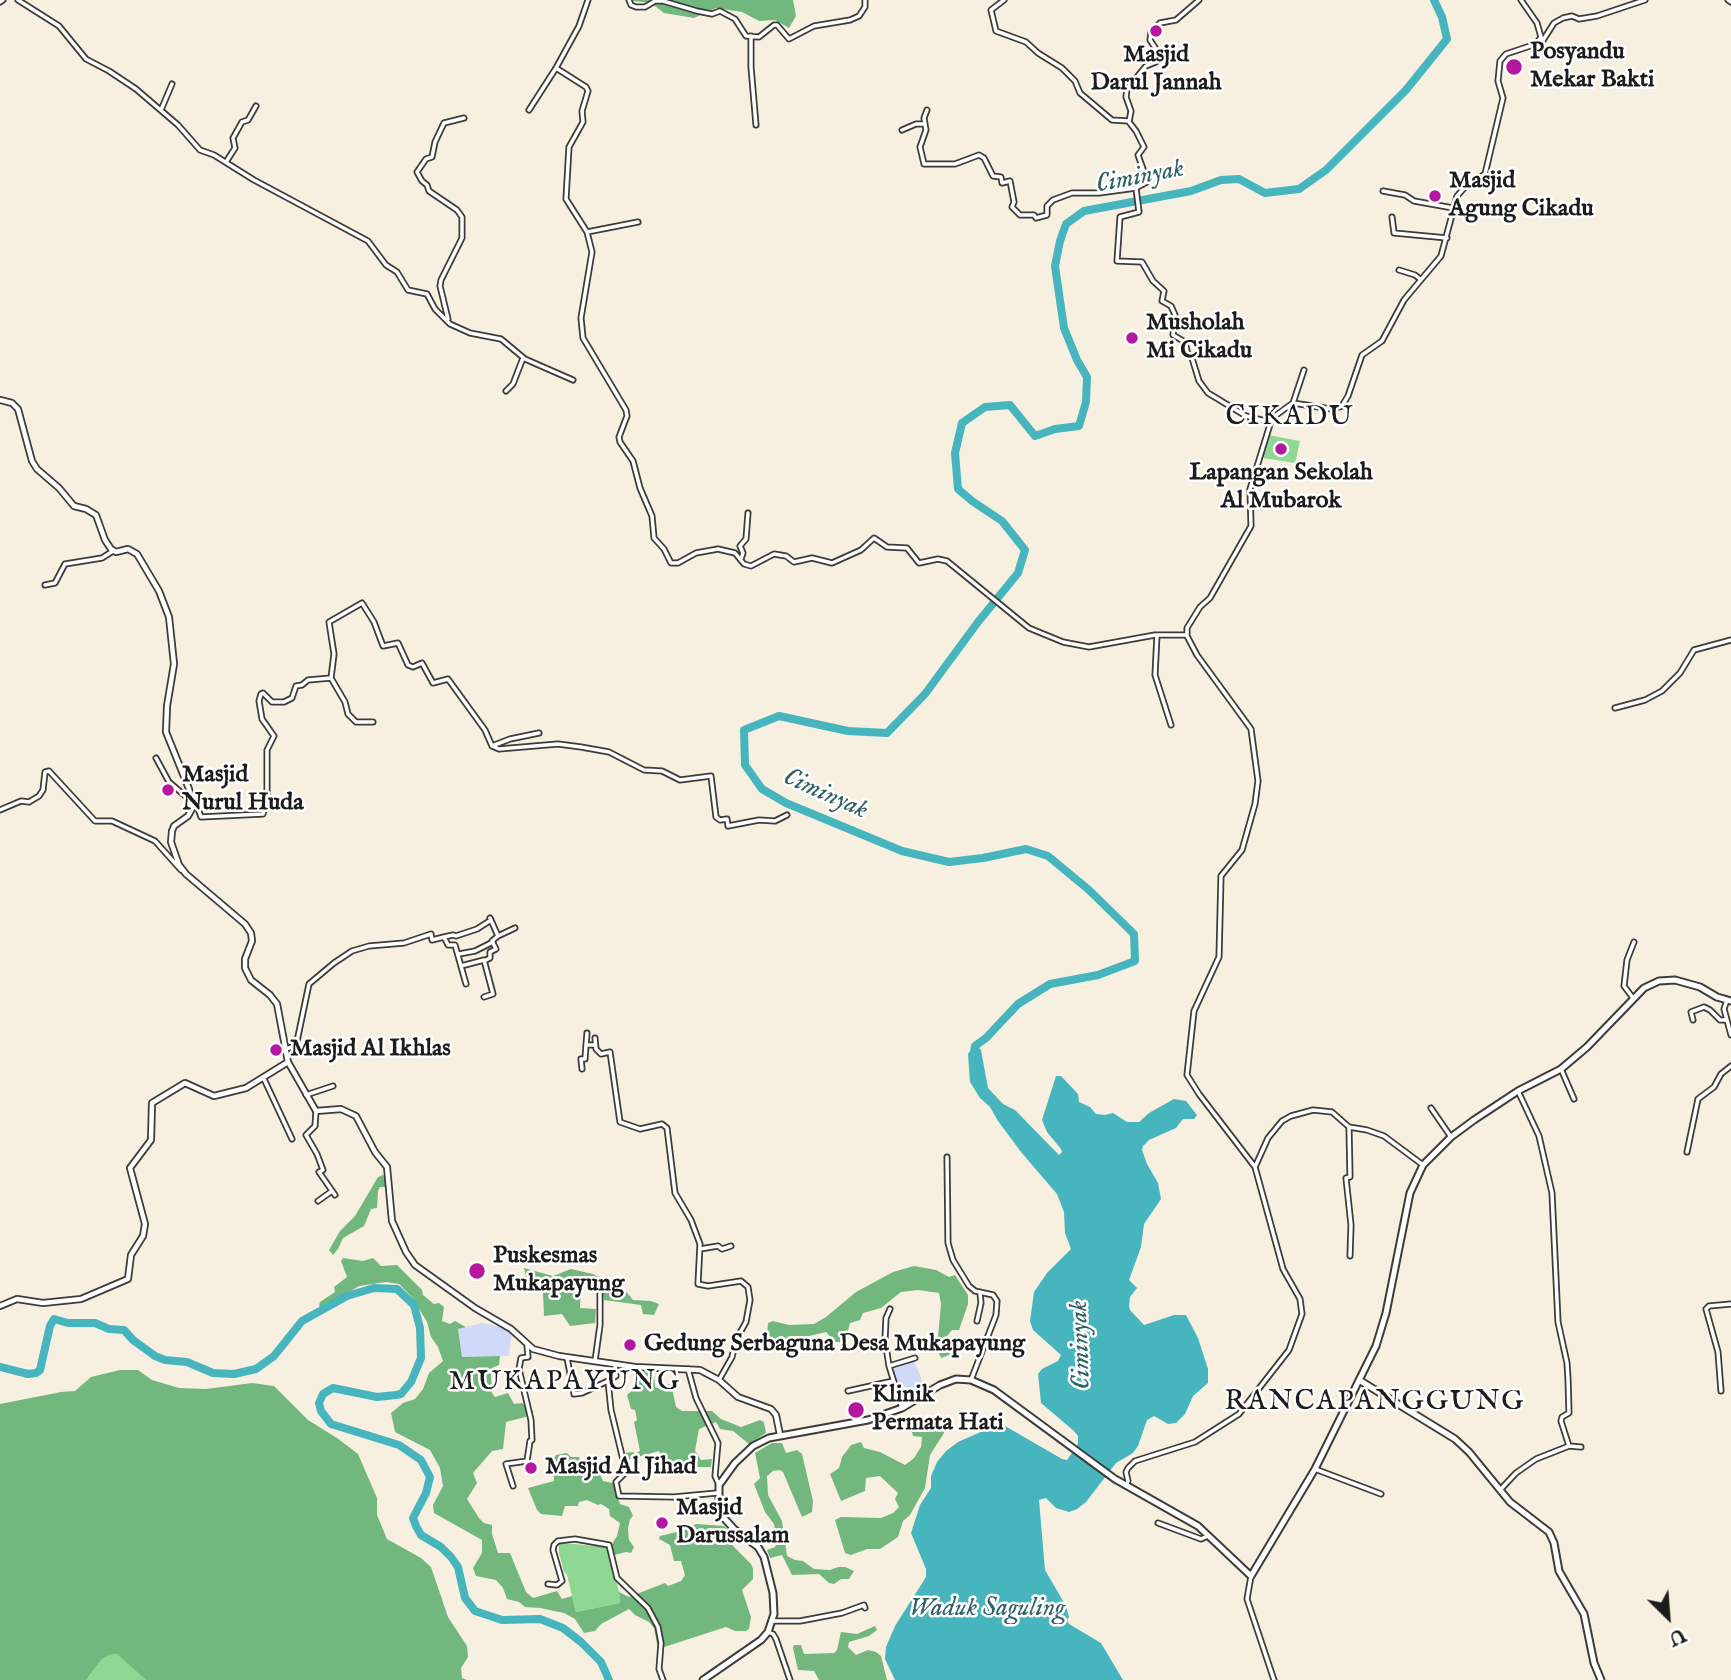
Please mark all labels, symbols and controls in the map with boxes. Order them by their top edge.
marker: Masjid Darul Jannah [1148,23,1164,39]
place label: Posyandu Mekar Bakti [1530,39,1654,95]
place label: Masjid Darul Jannah [1091,42,1221,98]
marker: Posyandu Mekar Bakti [1504,57,1524,77]
water label: Ciminyak [1093,154,1187,202]
place label: Masjid Agung Cikadu [1449,168,1594,224]
marker: Masjid Agung Cikadu [1427,188,1443,204]
place label: Musholah Mi Cikadu [1146,310,1252,366]
marker: Musholah Mi Cikadu [1124,330,1140,346]
district label: CIKADU [1226,401,1354,435]
marker: Lapangan Sekolah Al Mubarok [1273,441,1289,457]
place label: Lapangan Sekolah Al Mubarok [1189,460,1373,516]
place label: Masjid Nurul Huda [182,762,304,818]
water label: Ciminyak [778,763,872,827]
marker: Masjid Nurul Huda [160,782,176,798]
place label: Masjid Al Ikhlas [290,1036,451,1064]
marker: Masjid Al Ikhlas [268,1042,284,1058]
place label: Puskesmas Mukapayung [493,1243,624,1299]
marker: Puskesmas Mukapayung [467,1261,487,1281]
water label: Ciminyak [1065,1300,1099,1390]
place label: Gedung Serbaguna Desa Mukapayung [644,1331,1025,1359]
marker: Gedung Serbaguna Desa Mukapayung [622,1337,638,1353]
district label: MUKAPAYUNG [450,1366,680,1400]
place label: Klinik Permata Hati [872,1382,1004,1438]
district label: RANCAPANGGUNG [1226,1386,1524,1420]
marker: Klinik Permata Hati [846,1400,866,1420]
place label: Masjid Al Jihad [545,1454,696,1482]
marker: Masjid Al Jihad [523,1460,539,1476]
place label: Masjid Darussalam [676,1495,790,1551]
marker: Masjid Darussalam [654,1515,670,1531]
north arrow [1633,1582,1703,1652]
water label: Waduk Saguling [909,1594,1065,1626]
text: U [1665,1622,1689,1650]

